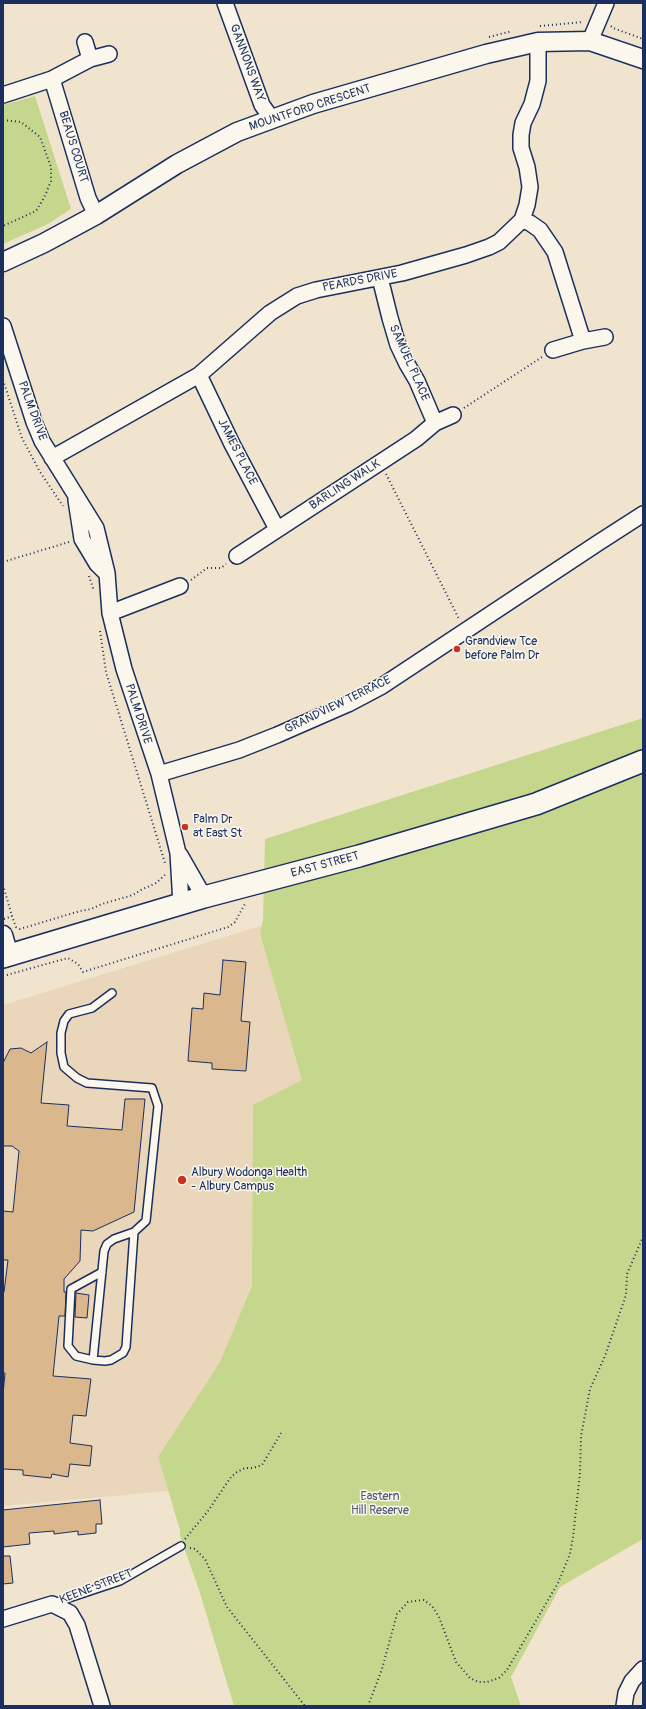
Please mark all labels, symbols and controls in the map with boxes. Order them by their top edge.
street label: GANNONS WAY [226,22,268,104]
street label: MOUNTFORD CRESCENT [247,82,373,134]
street label: BEAUS COURT [55,109,91,185]
street label: PEARDS DRIVE [321,267,399,295]
street label: SAMUEL PLACE [386,323,432,403]
street label: PALM DRIVE [15,379,49,443]
street label: JAMES PLACE [214,416,260,488]
street label: BARLING WALK [307,457,383,513]
place label: Grandview Tce before Palm Dr [465,635,540,663]
marker: Grandview Tce before Palm Dr [452,644,462,654]
street label: GRANDVIEW TERRACE [283,673,393,737]
street label: PALM DRIVE [122,682,154,746]
place label: Palm Dr at East St [193,813,242,841]
marker: Palm Dr at East St [180,822,190,832]
street label: EAST STREET [289,849,361,881]
place label: Albury Wodonga Health - Albury Campus [191,1166,307,1194]
marker: Albury Wodonga Health - Albury Campus [176,1174,188,1186]
park label: Eastern Hill Reserve [351,1490,409,1518]
street label: KEENE STREET [58,1567,134,1607]

